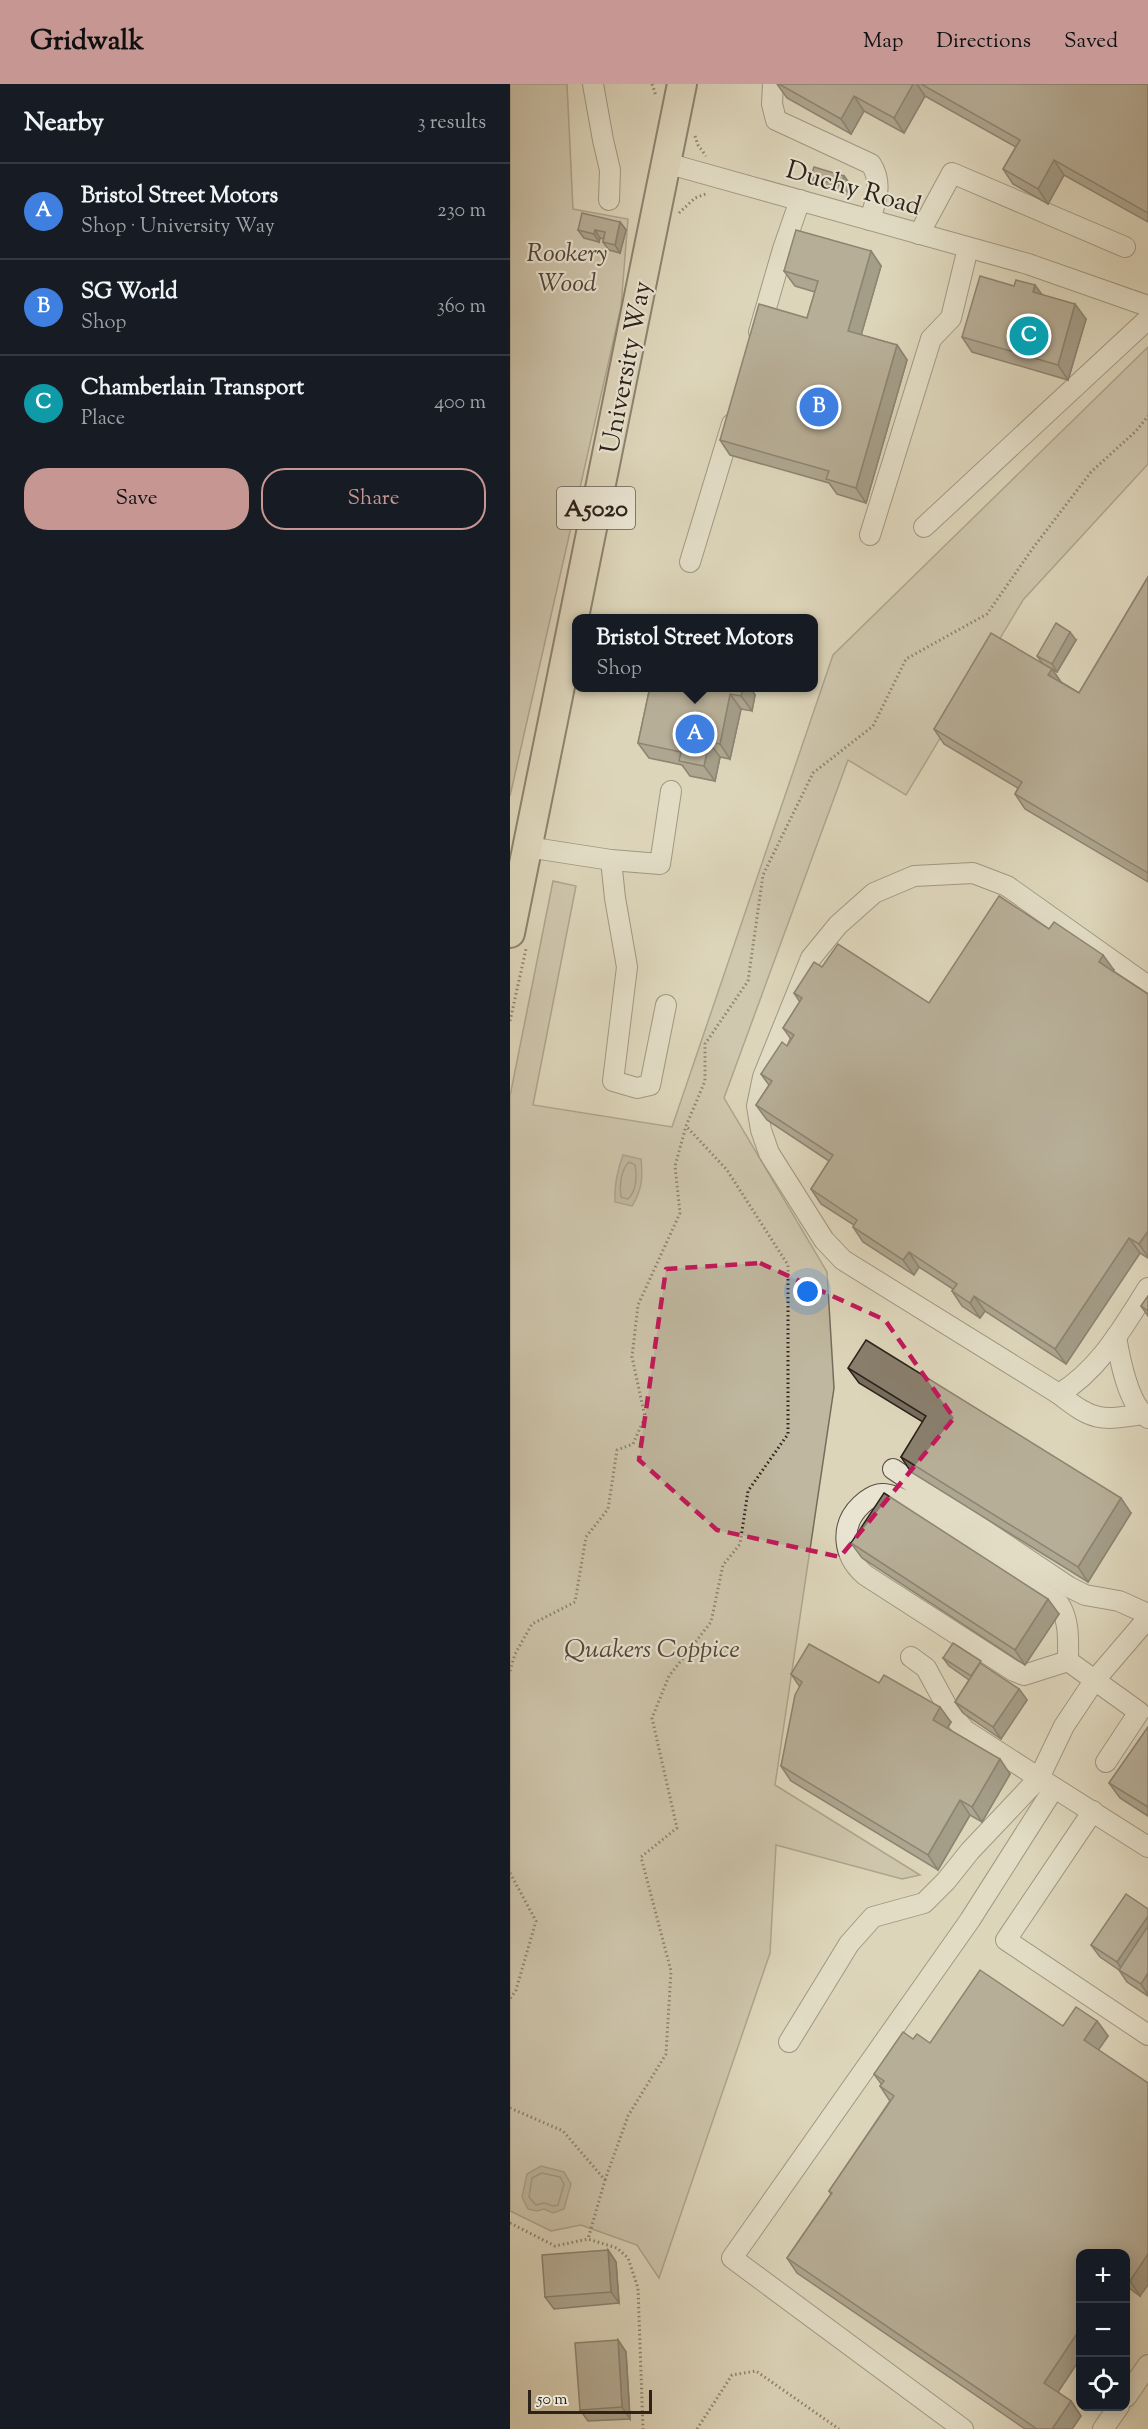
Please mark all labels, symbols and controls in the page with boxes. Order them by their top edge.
text: Gridwalk [30,22,144,62]
text: Map [863,27,903,57]
text: Directions [936,27,1031,57]
text: Saved [1064,27,1118,57]
text: Nearby [24,105,104,142]
text: 3 results [417,109,486,138]
street label: Duchy Road [781,152,926,226]
text: Bristol Street Motors [81,181,278,213]
text: A [35,197,52,226]
text: 230 m [437,197,486,226]
text: Shop · University Way [81,213,275,242]
park label: Rookery Wood [527,236,607,303]
text: SG World [81,277,178,309]
street label: University Way [593,278,662,457]
text: B [37,293,50,322]
text: 360 m [437,293,486,322]
text: Shop [81,309,126,338]
pin: C [1010,314,1048,358]
text: Chamberlain Transport [81,373,304,405]
pin: B [800,384,838,430]
text: C [35,389,52,418]
text: 400 m [434,389,486,418]
text: Place [81,405,125,434]
button: Save [24,468,249,530]
button: Share [261,468,486,530]
road number: A5020 [557,487,635,529]
popup [572,614,818,692]
text: Bristol Street Motors [596,623,794,655]
text: Shop [596,655,642,684]
pin: A [676,712,714,756]
your location [793,1277,822,1306]
park label: Quakers Coppice [564,1632,740,1669]
map controls [1076,2249,1130,2411]
button: + [1076,2249,1130,2303]
button: − [1076,2303,1130,2357]
button: locate [1076,2357,1130,2411]
scale bar [528,2387,652,2414]
text: 50 m [537,2389,568,2412]

